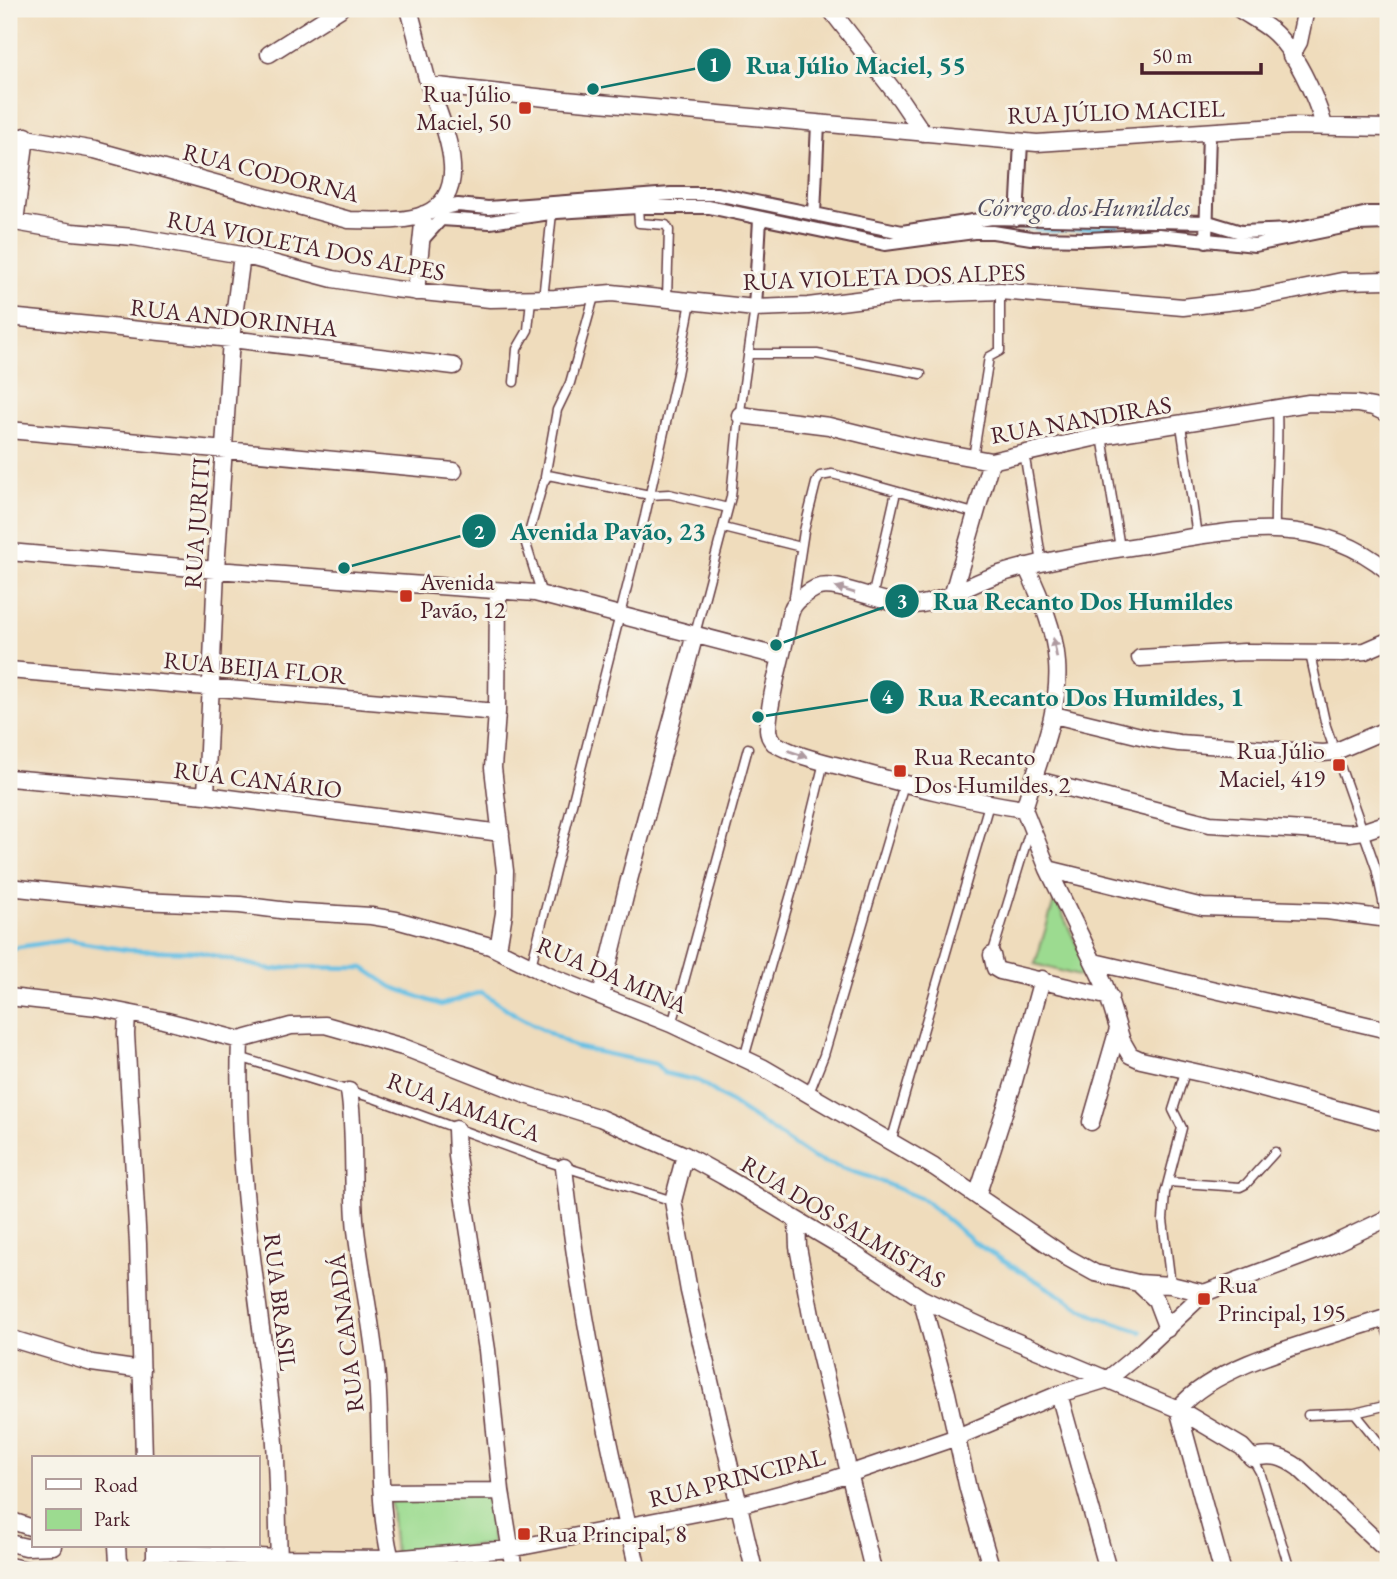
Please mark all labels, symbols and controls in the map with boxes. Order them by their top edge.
scale bar [1142,32,1260,76]
callout: Rua Júlio Maciel, 55 [697,41,980,88]
text: 50 m [1152,42,1193,69]
text: Rua Júlio Maciel, 55 [746,48,966,82]
text: 1 [708,51,720,78]
place label: Rua Júlio Maciel, 50 [416,78,511,137]
street label: RUA JÚLIO MACIEL [1007,92,1225,131]
marker: Rua Júlio Maciel, 50 [517,100,533,116]
street label: RUA CODORNA [180,136,363,210]
water label: Córrego dos Humildes [976,190,1190,224]
street label: RUA VIOLETA DOS ALPES [164,203,448,288]
street label: RUA VIOLETA DOS ALPES [742,256,1026,297]
street label: RUA ANDORINHA [129,291,340,344]
street label: RUA NANDIRAS [988,388,1174,451]
street label: RUA JURITI [176,456,217,590]
callout: Avenida Pavão, 23 [461,508,720,555]
text: Avenida Pavão, 23 [509,514,706,548]
text: 2 [473,518,485,545]
place label: Avenida Pavão, 12 [419,566,506,625]
callout: Rua Recanto Dos Humildes [884,577,1247,624]
text: Rua Recanto Dos Humildes [933,584,1233,618]
one-way arrow [834,585,855,595]
text: 3 [896,587,908,614]
marker: Avenida Pavão, 12 [398,588,414,604]
one-way arrow [1049,636,1060,658]
street label: RUA BEIJA FLOR [162,644,349,691]
callout: Rua Recanto Dos Humildes, 1 [869,673,1259,720]
text: Rua Recanto Dos Humildes, 1 [918,680,1244,714]
text: 4 [881,683,893,710]
place label: Rua Júlio Maciel, 419 [1219,735,1325,794]
place label: Rua Recanto Dos Humildes, 2 [914,741,1071,800]
one-way arrow [788,749,809,760]
street label: RUA CANÁRIO [172,754,344,805]
marker: Rua Júlio Maciel, 419 [1331,757,1347,773]
marker: Rua Recanto Dos Humildes, 2 [892,763,908,779]
street label: RUA DA MINA [532,929,692,1020]
street label: RUA JAMAICA [383,1064,546,1149]
street label: RUA DOS SALMISTAS [735,1148,951,1295]
street label: RUA BRASIL [257,1231,304,1372]
street label: RUA CANADÁ [320,1252,371,1414]
place label: Rua Principal, 195 [1218,1269,1346,1328]
marker: Rua Principal, 195 [1196,1291,1212,1307]
street label: RUA PRINCIPAL [645,1441,828,1514]
legend [32,1456,259,1548]
text: Road [94,1471,138,1498]
text: Park [94,1505,131,1532]
place label: Rua Principal, 8 [538,1518,687,1549]
marker: Rua Principal, 8 [516,1526,532,1542]

